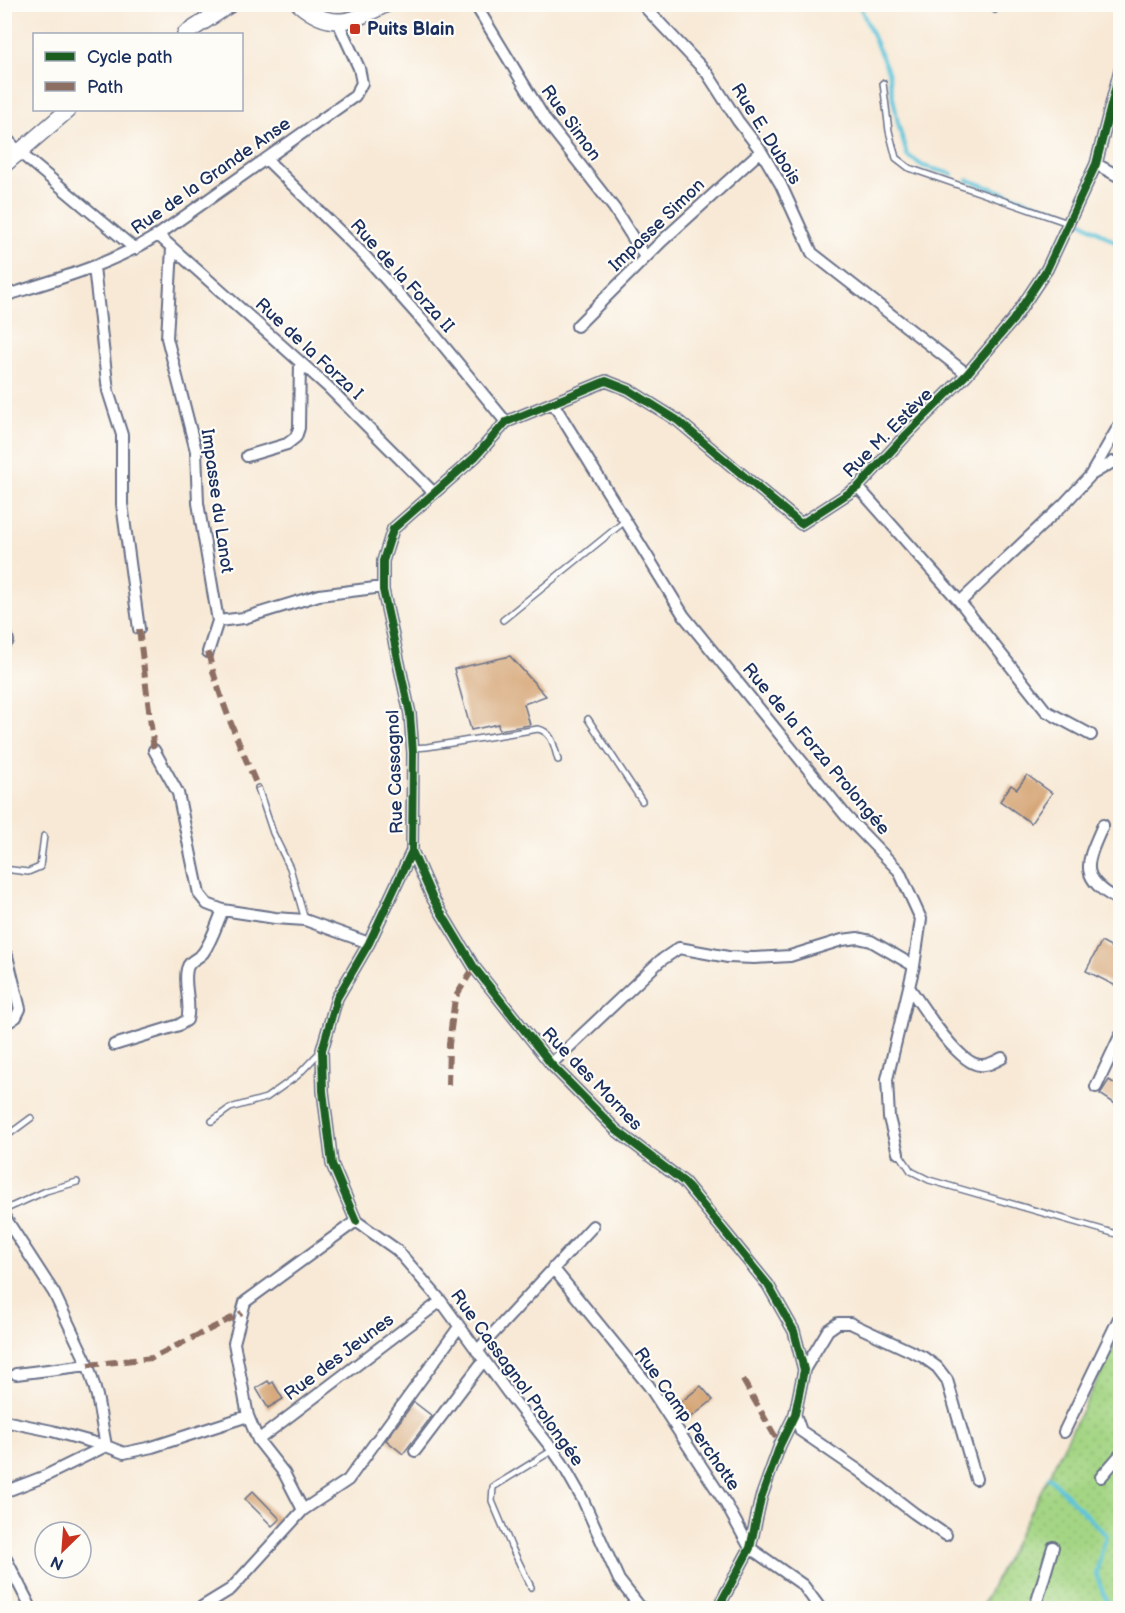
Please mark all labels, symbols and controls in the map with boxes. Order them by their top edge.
place label: Puits Blain [367,19,455,40]
marker: Puits Blain [348,22,362,36]
legend [33,33,243,111]
text: Cycle path [87,47,173,68]
text: Path [87,77,123,98]
street label: Rue E. Dubois [727,80,805,188]
street label: Rue Simon [537,81,605,165]
street label: Rue de la Grande Anse [127,113,295,239]
street label: Impasse Simon [605,174,709,276]
street label: Rue de la Forza II [346,215,458,337]
street label: Rue de la Forza I [251,294,367,404]
street label: Rue M. Estève [839,384,937,482]
street label: Impasse du Lanot [196,428,238,575]
street label: Rue de la Forza Prolongée [738,659,894,839]
street label: Rue Cassagnol [382,710,408,834]
street label: Rue des Mornes [538,1023,647,1135]
street label: Rue Cassagnol Prolongée [446,1286,588,1471]
street label: Rue des Jeunes [280,1309,398,1405]
street label: Rue Camp Perchotte [630,1343,744,1495]
north arrow [33,1520,93,1580]
text: N [48,1551,67,1573]

